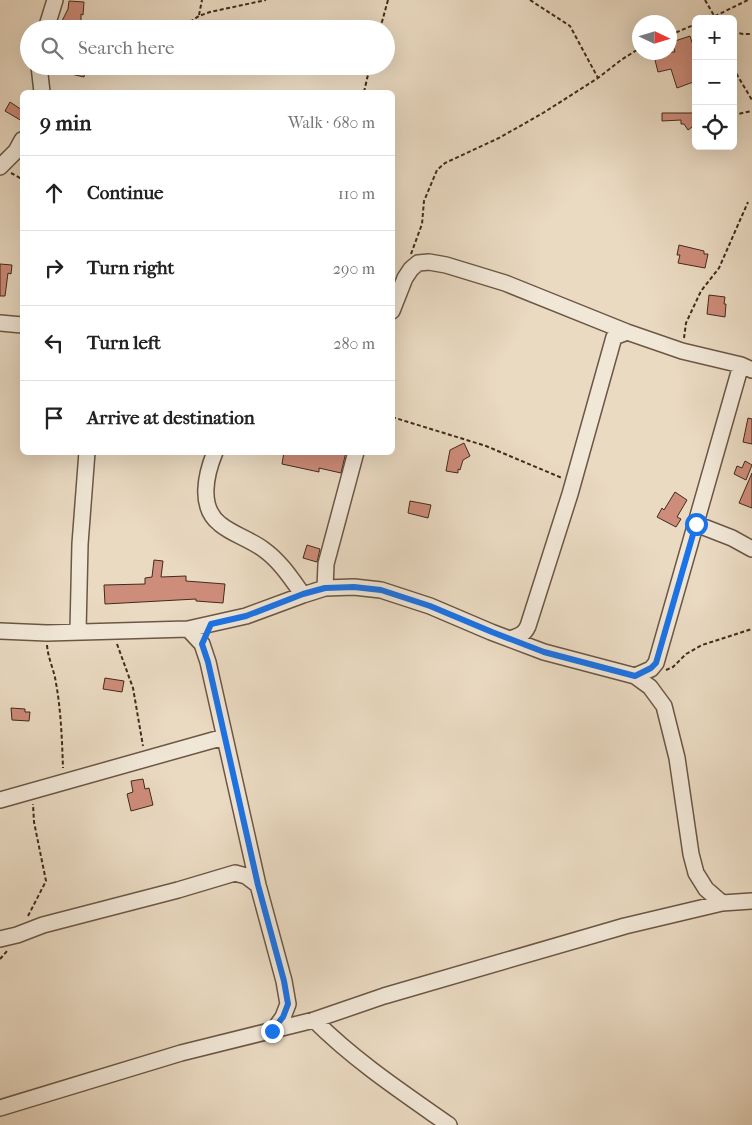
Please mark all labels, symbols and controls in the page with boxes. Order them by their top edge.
north arrow [632,15,677,60]
map controls [692,15,737,150]
button: + [692,15,737,60]
search box [20,20,395,75]
icon: search [38,34,66,62]
text: Search here [78,37,174,59]
button: − [692,60,737,105]
button: locate [692,105,737,150]
text: 9 min [40,111,91,135]
text: Walk · 680 m [288,113,375,132]
icon: ahead [40,179,68,207]
text: Continue [87,182,163,204]
text: 110 m [338,184,375,203]
icon: right [40,254,68,282]
text: Turn right [87,257,174,279]
text: 290 m [333,259,375,278]
icon: left [40,329,68,357]
text: Turn left [87,332,161,354]
text: 280 m [333,334,375,353]
icon: arrive [40,404,68,432]
text: Arrive at destination [87,407,255,429]
route start [685,513,708,536]
route end [261,1020,284,1043]

